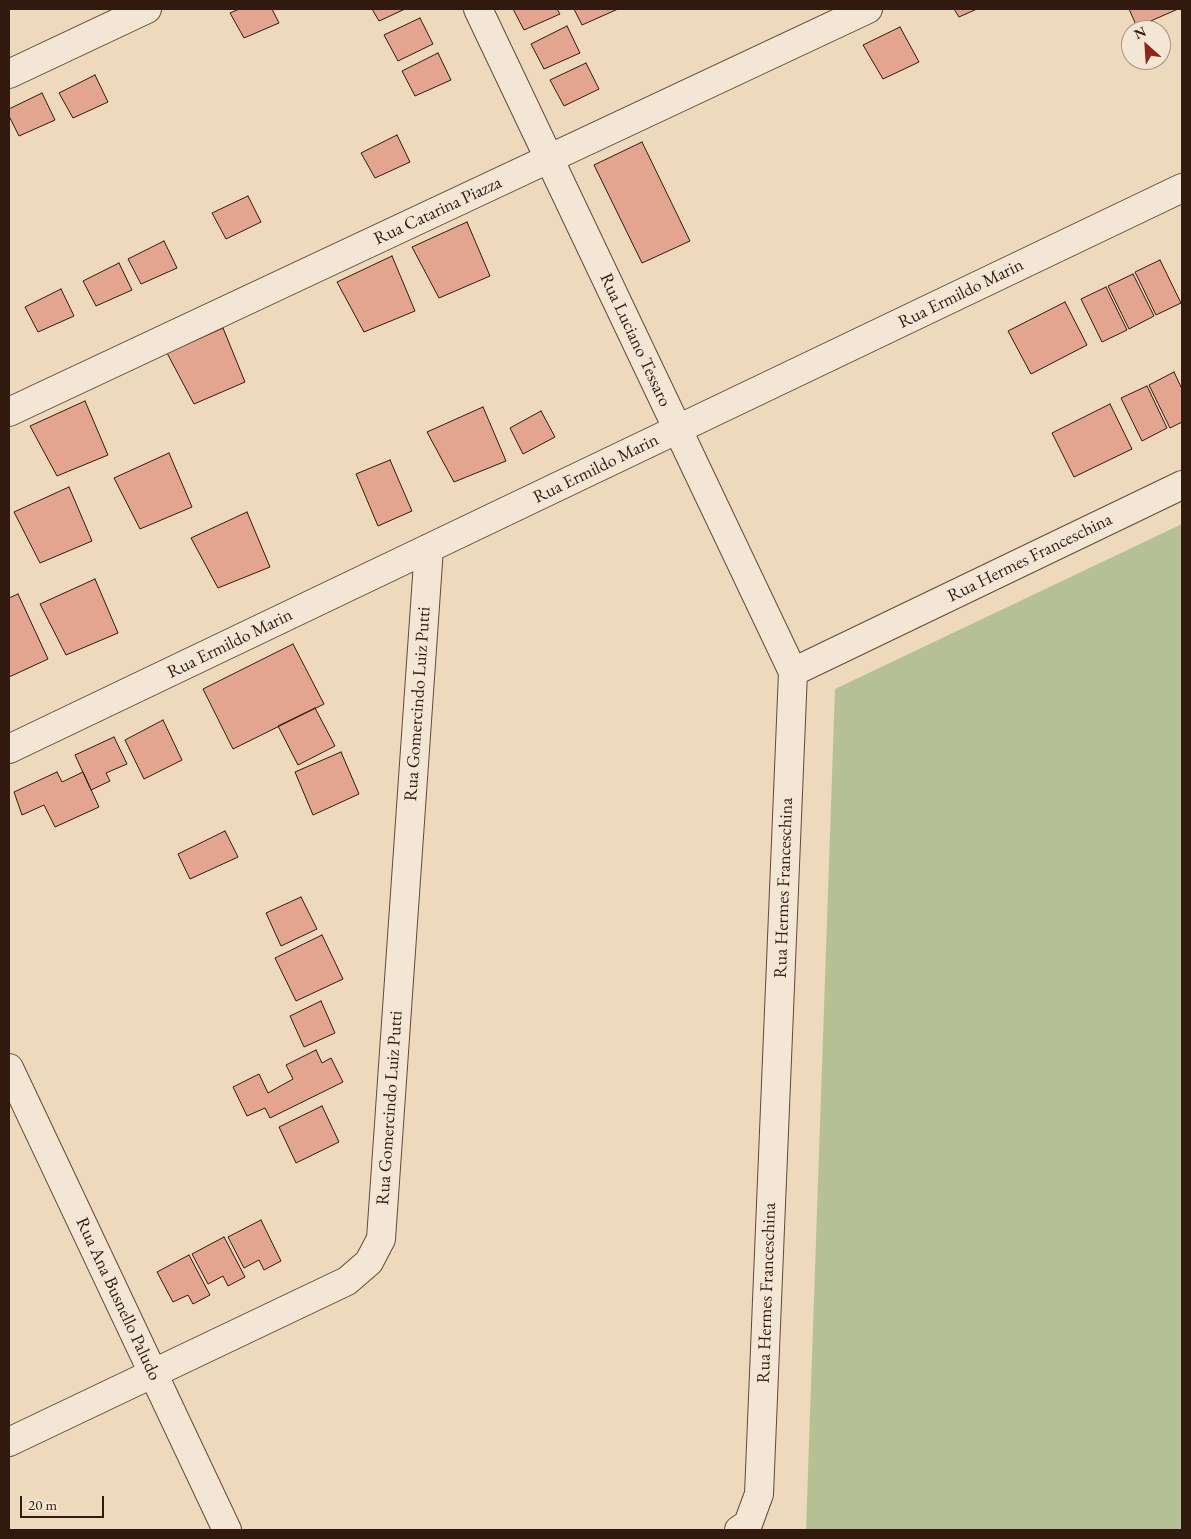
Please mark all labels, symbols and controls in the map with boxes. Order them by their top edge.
north arrow [1121,20,1171,70]
text: N [1131,22,1149,43]
street label: Rua Catarina Piazza [371,172,505,250]
street label: Rua Ermildo Marin [895,254,1027,334]
street label: Rua Luciano Tessaro [595,270,675,410]
street label: Rua Ermildo Marin [530,429,662,509]
street label: Rua Hermes Franceschina [944,509,1116,607]
street label: Rua Ermildo Marin [164,604,296,684]
street label: Rua Gomercindo Luiz Putti [400,606,436,802]
street label: Rua Hermes Franceschina [770,797,798,979]
street label: Rua Gomercindo Luiz Putti [372,1010,408,1206]
street label: Rua Hermes Franceschina [753,1202,781,1384]
street label: Rua Ana Busnello Paludo [71,1214,165,1384]
scale bar [22,1486,106,1518]
text: 20 m [28,1495,57,1514]

